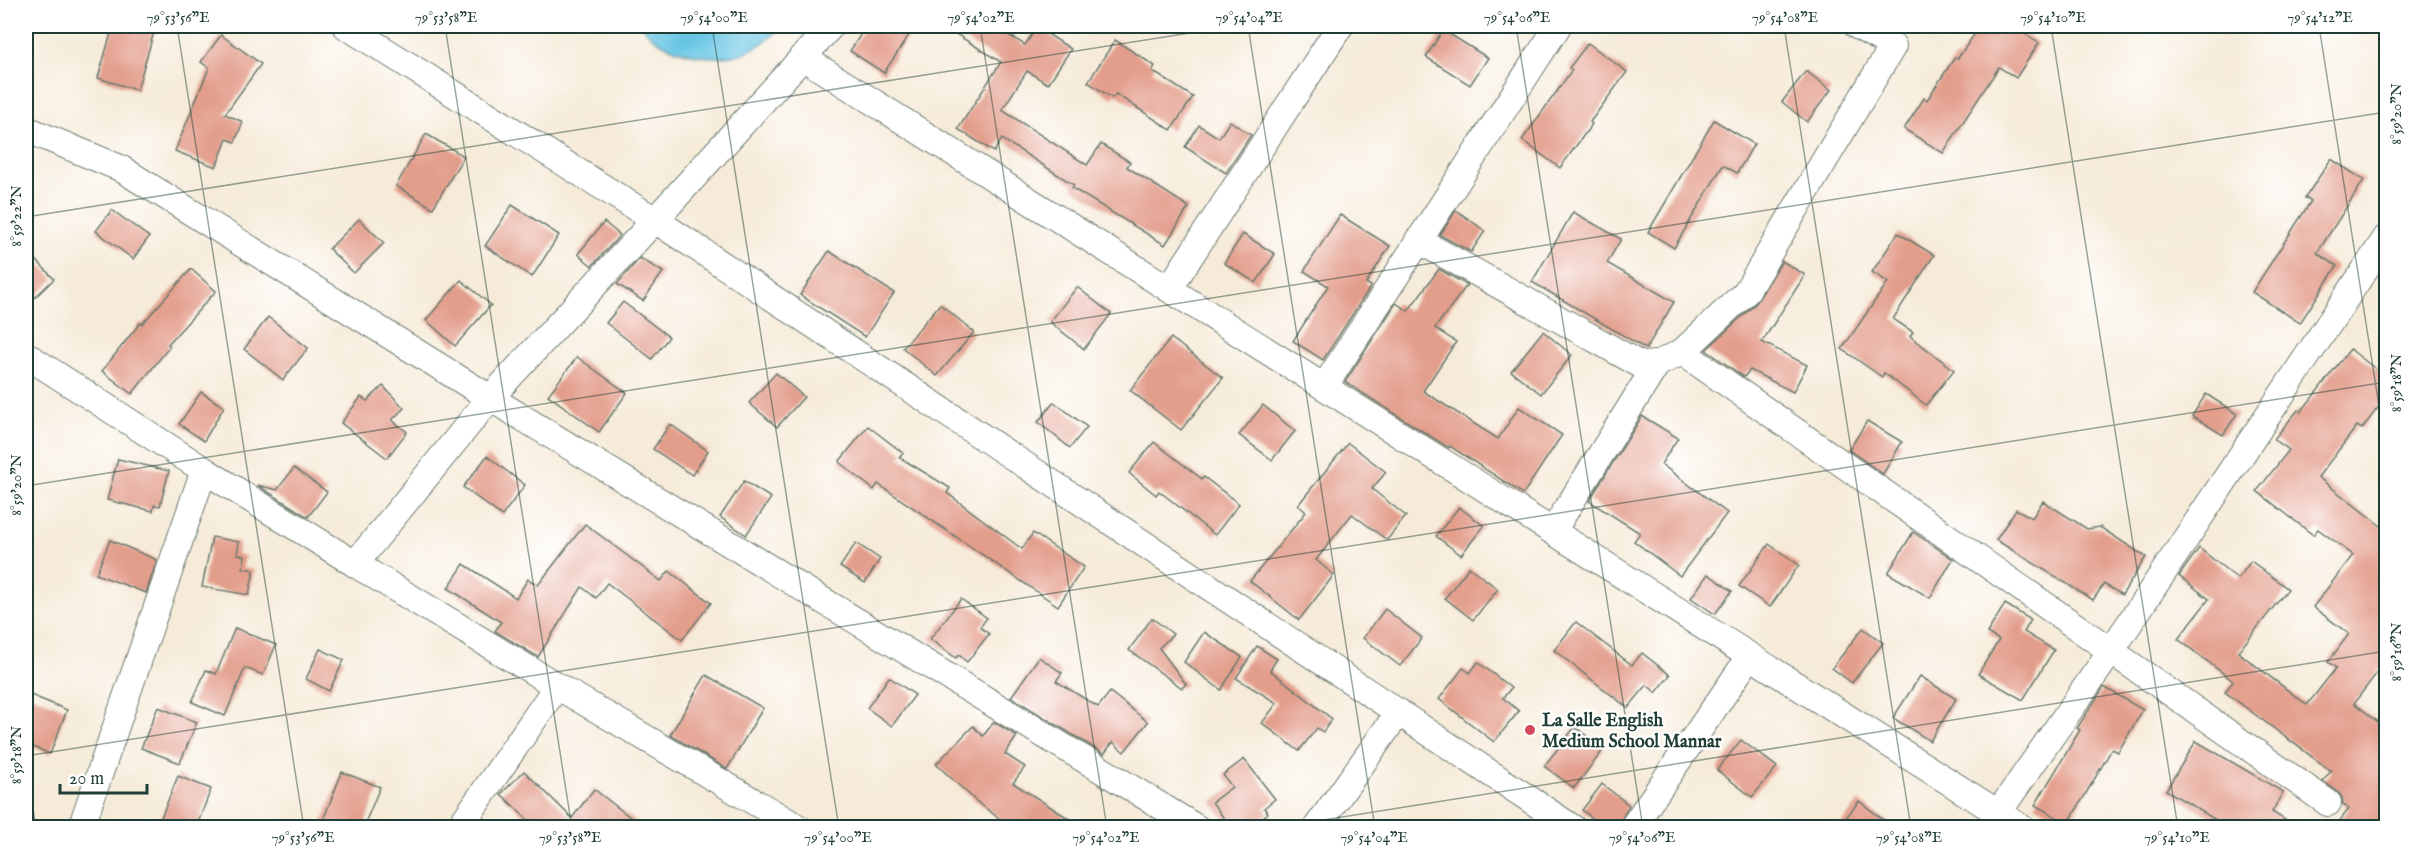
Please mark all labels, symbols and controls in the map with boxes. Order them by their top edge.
text: 79°53'56"E [146,8,210,27]
text: 79°53'58"E [415,8,477,27]
text: 79°54'00"E [680,8,748,27]
text: 79°54'02"E [947,8,1015,27]
text: 79°54'04"E [1215,8,1283,27]
text: 79°54'06"E [1484,8,1550,27]
text: 79°54'08"E [1752,8,1818,27]
text: 79°54'10"E [2020,8,2086,27]
text: 79°54'12"E [2287,8,2353,27]
text: 8°59'20"N [2387,83,2406,145]
text: 8°59'22"N [7,185,26,247]
text: 8°59'18"N [2387,354,2406,412]
text: 8°59'20"N [7,454,26,516]
text: 8°59'16"N [2387,622,2406,682]
place label: La Salle English Medium School Mannar [1542,710,1722,754]
marker: La Salle English Medium School Mannar [1523,723,1537,737]
text: 8°59'18"N [7,726,26,784]
scale bar [60,757,147,795]
text: 20 m [69,768,104,791]
text: 79°53'56"E [271,828,335,847]
text: 79°53'58"E [539,828,601,847]
text: 79°54'00"E [804,828,872,847]
text: 79°54'02"E [1072,828,1140,847]
text: 79°54'04"E [1340,828,1408,847]
text: 79°54'06"E [1609,828,1675,847]
text: 79°54'08"E [1876,828,1942,847]
text: 79°54'10"E [2144,828,2210,847]

